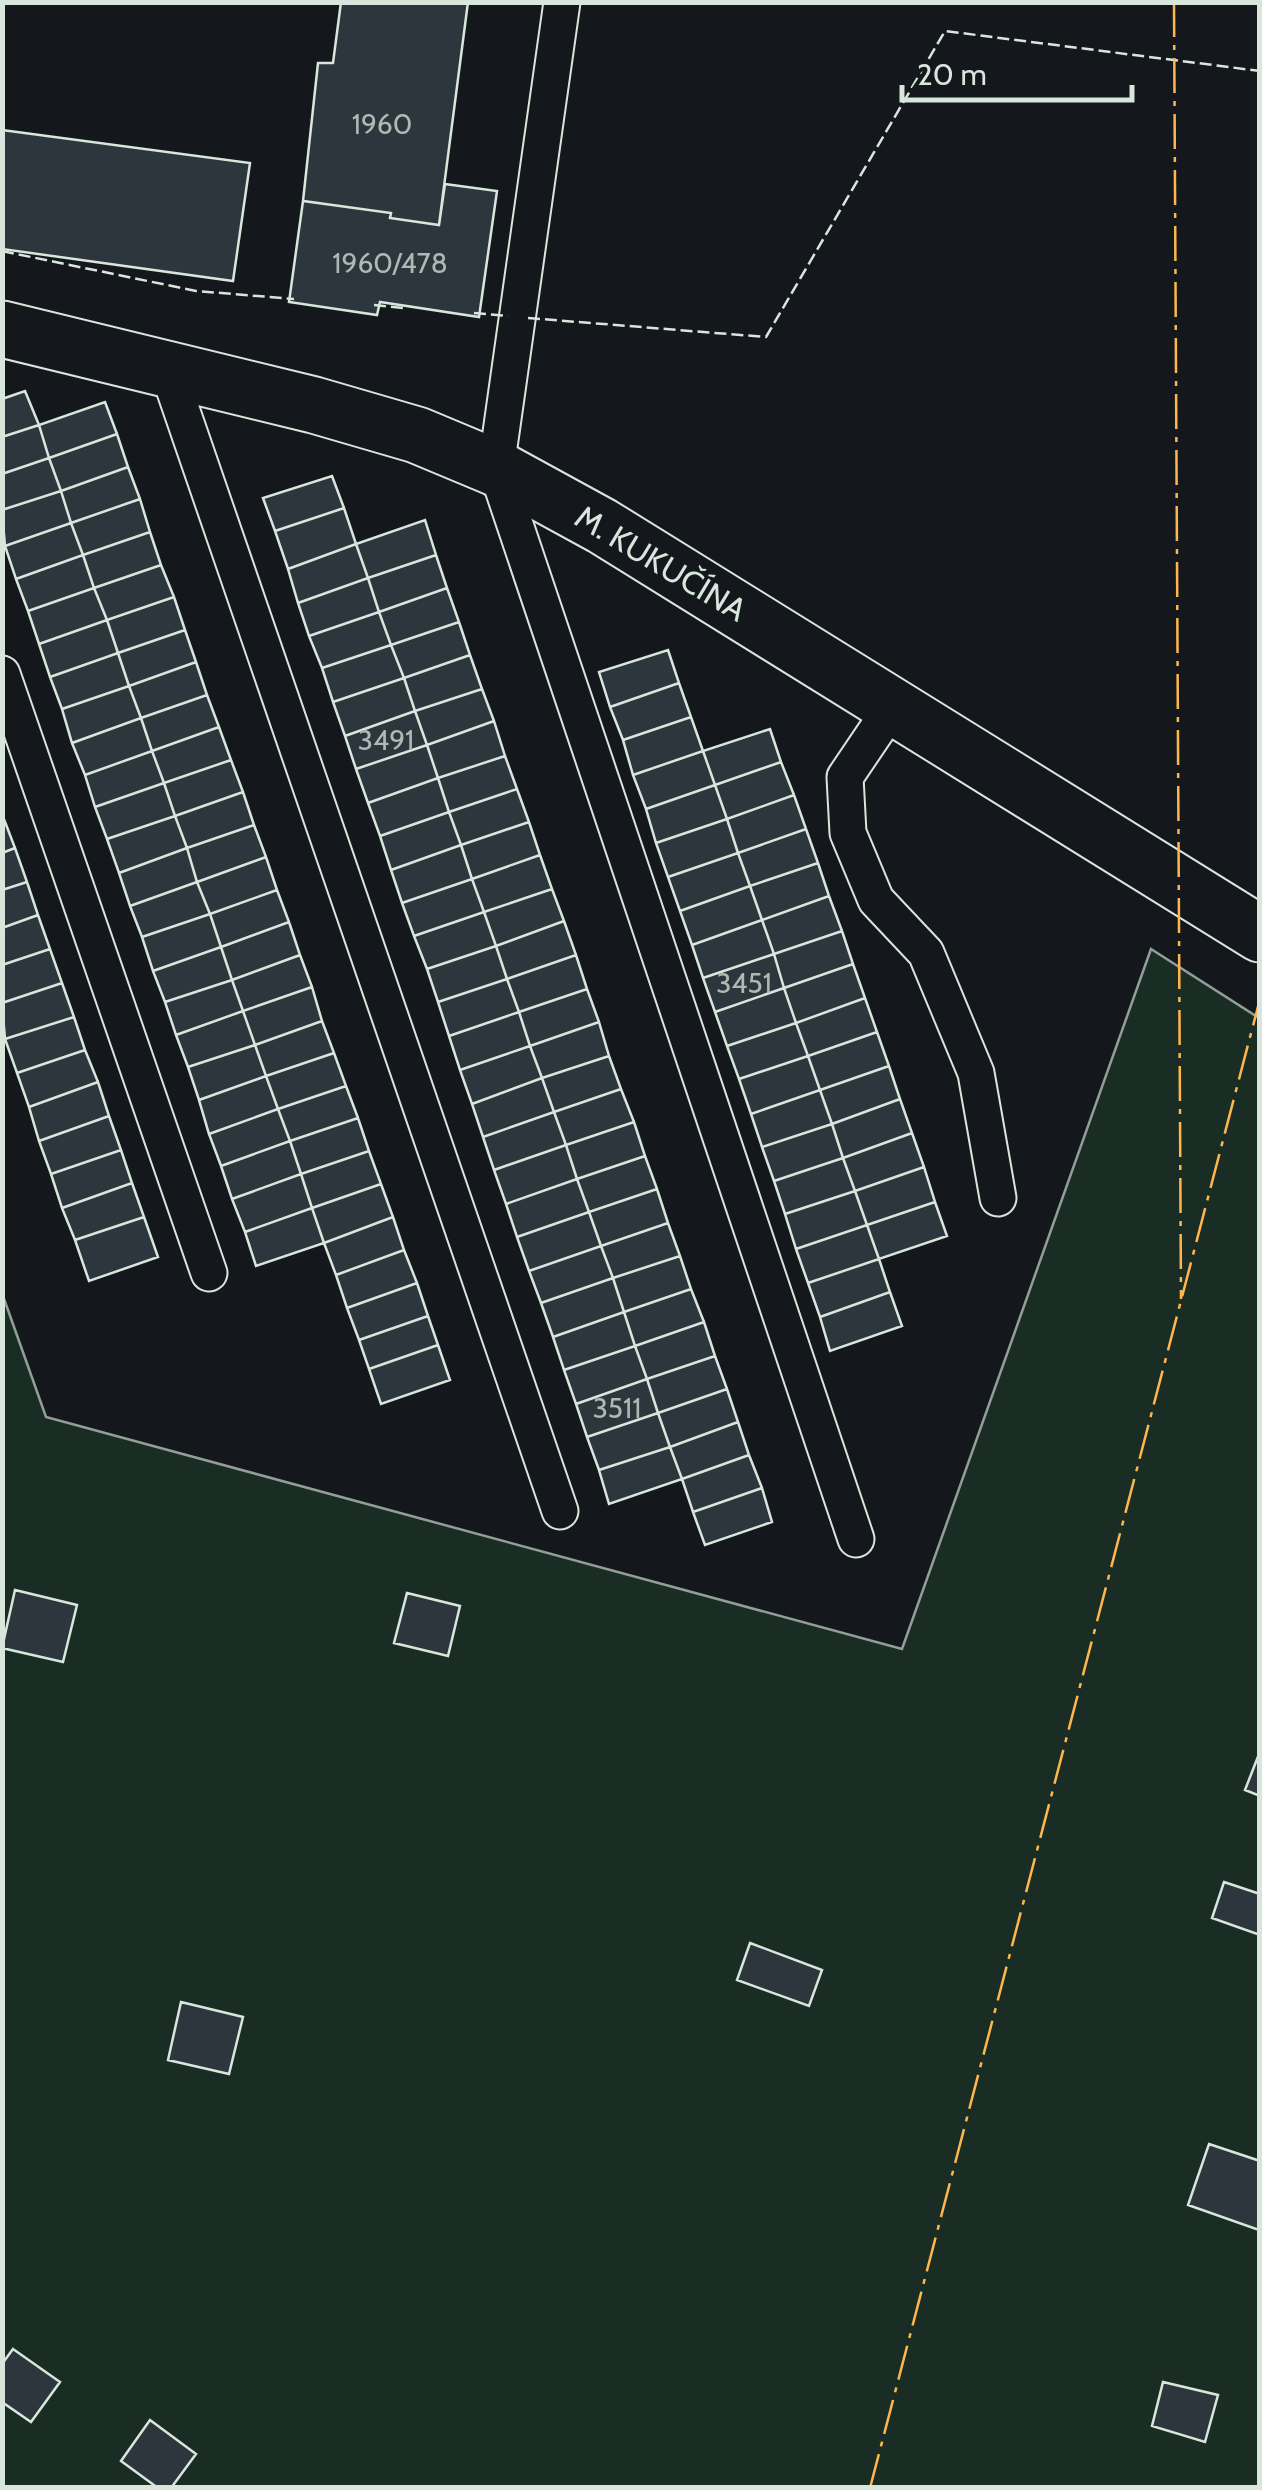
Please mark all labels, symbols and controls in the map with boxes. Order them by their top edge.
scale bar [902,40,1132,102]
text: 20 m [917,56,987,93]
house number: 1960 [352,107,412,141]
house number: 1960/478 [332,246,448,280]
street label: M. KUKUČÍNA [568,497,754,629]
house number: 3491 [358,723,414,757]
house number: 3451 [716,966,772,1000]
house number: 3511 [593,1391,641,1425]

